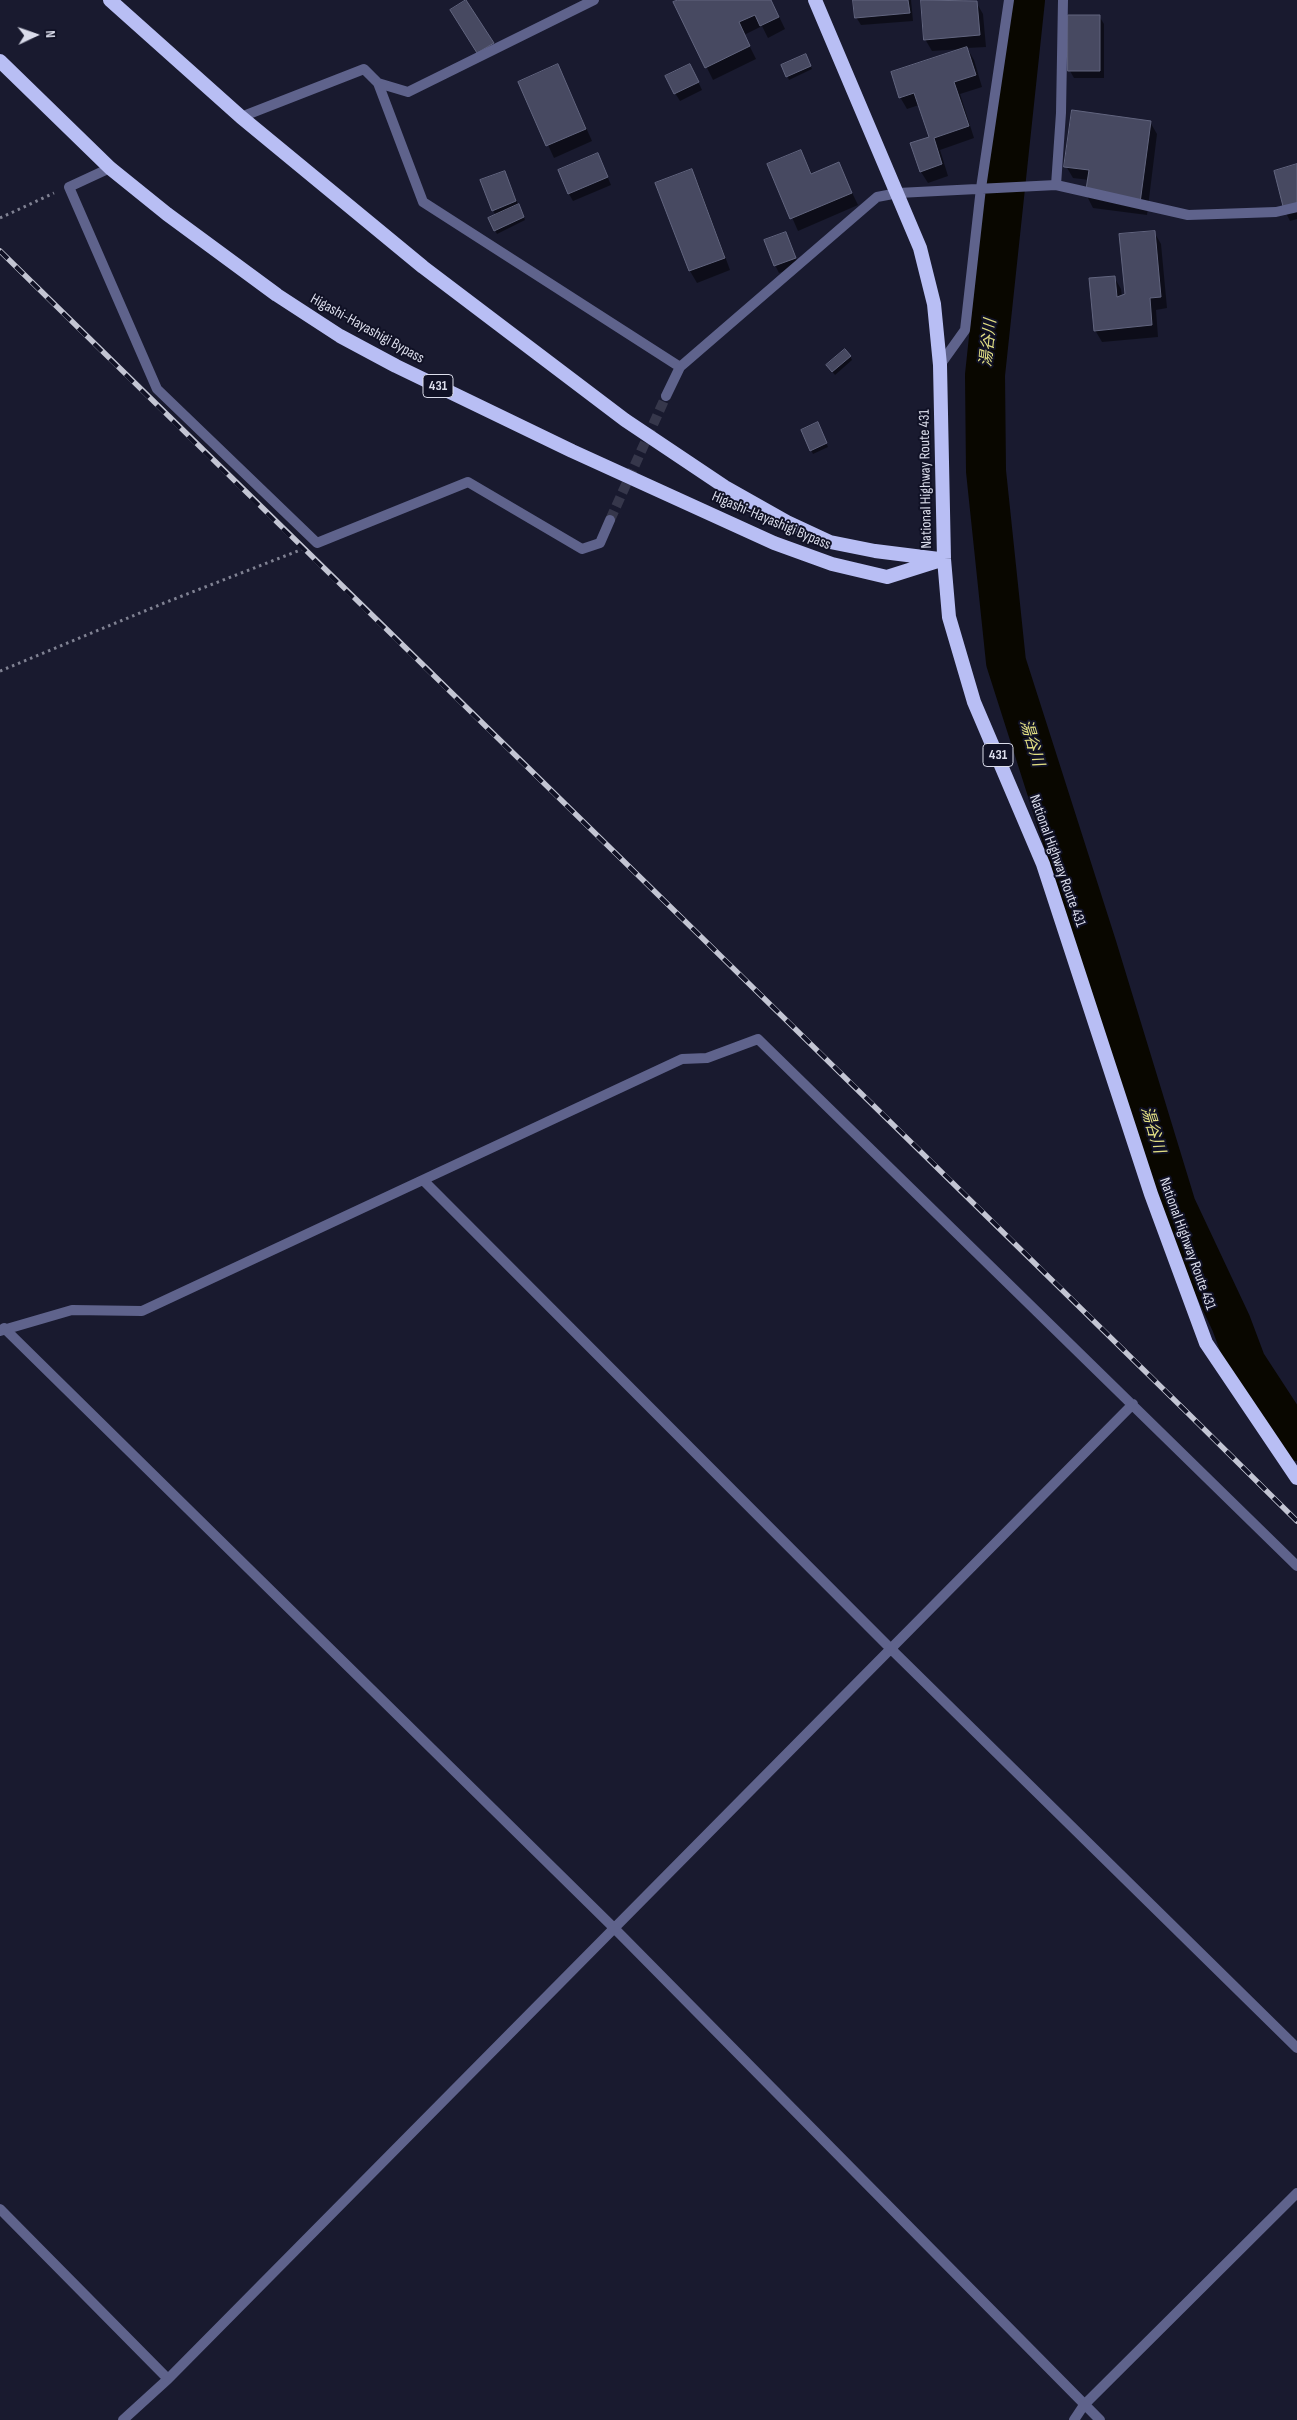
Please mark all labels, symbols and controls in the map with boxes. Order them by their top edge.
north arrow [10,10,60,60]
text: N [42,30,59,38]
street label: Higashi-Hayashigi Bypass [307,290,427,368]
water label: 湯谷川 [977,318,1001,368]
road number: 431 [423,374,453,398]
street label: National Highway Route 431 [916,409,936,549]
street label: Higashi-Hayashigi Bypass [709,488,833,554]
water label: 湯谷川 [1015,717,1047,769]
road number: 431 [983,744,1013,766]
street label: National Highway Route 431 [1025,792,1089,930]
water label: 湯谷川 [1136,1104,1168,1156]
street label: National Highway Route 431 [1155,1175,1219,1313]

